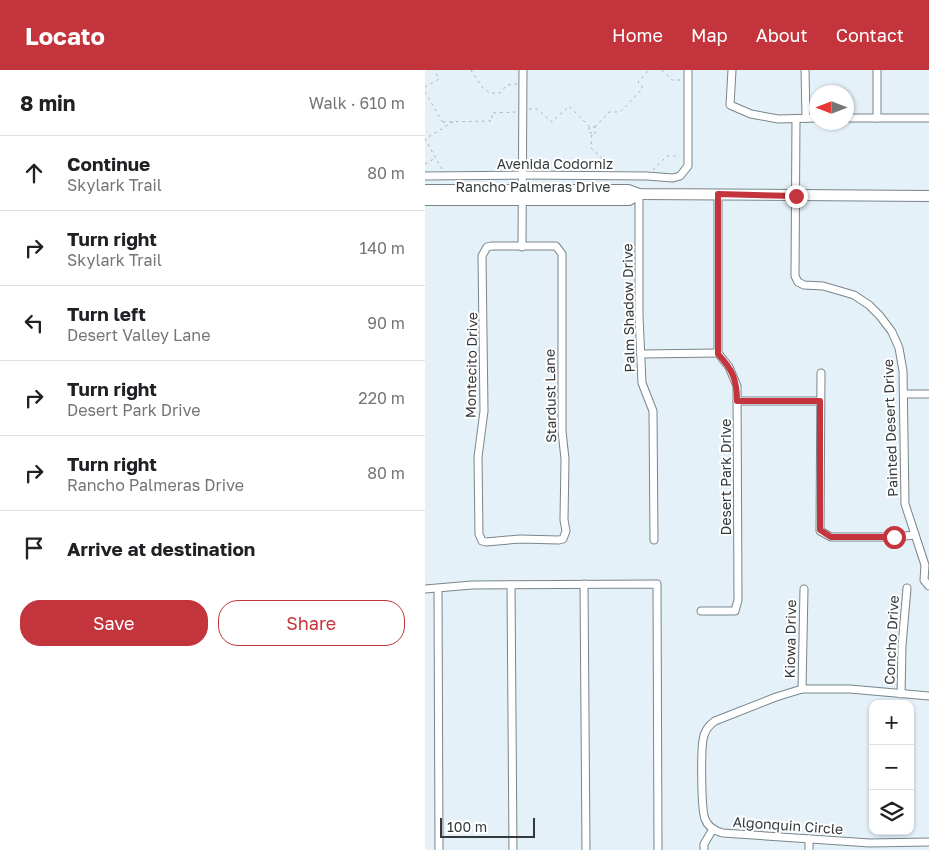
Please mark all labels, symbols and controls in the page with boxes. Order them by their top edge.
text: Locato [25,21,105,50]
text: Home [612,24,663,46]
text: Map [691,24,728,46]
text: About [756,24,808,46]
text: Contact [836,24,904,46]
north arrow [809,85,854,130]
text: 8 min [20,90,76,116]
text: Walk · 610 m [309,93,405,113]
text: Continue [67,152,150,175]
street label: Avenida Codorniz [497,155,613,172]
icon: ahead [20,159,48,187]
text: 80 m [367,163,405,183]
text: Skylark Trail [67,175,162,195]
street label: Rancho Palmeras Drive [456,178,610,195]
route end [785,185,808,208]
text: Turn right [67,227,157,250]
icon: right [20,234,48,262]
text: 140 m [359,238,405,258]
street label: Palm Shadow Drive [618,243,638,373]
text: Skylark Trail [67,250,162,270]
text: Turn left [67,302,146,325]
icon: left [20,309,48,337]
street label: Montecito Drive [462,312,480,418]
text: 90 m [367,313,405,333]
text: Desert Valley Lane [67,325,210,345]
street label: Stardust Lane [541,349,559,443]
street label: Painted Desert Drive [879,359,901,497]
text: Turn right [67,377,157,400]
icon: right [20,384,48,412]
text: 220 m [358,388,405,408]
text: Desert Park Drive [67,400,201,420]
street label: Desert Park Drive [717,419,734,535]
text: Turn right [67,452,157,475]
icon: right [20,459,48,487]
text: 80 m [367,463,405,483]
text: Rancho Palmeras Drive [67,475,244,495]
route start [883,526,906,549]
icon: arrive [20,534,48,562]
text: Arrive at destination [67,537,255,560]
street label: Concho Drive [880,595,902,685]
street label: Kiowa Drive [781,599,799,679]
button: Save [20,600,208,646]
button: Share [218,600,405,646]
map controls [869,700,914,835]
button: + [869,700,914,745]
button: − [869,745,914,790]
button: layers [869,790,914,835]
street label: Algonquin Circle [732,813,844,837]
scale bar [440,815,535,838]
text: 100 m [447,818,487,835]

